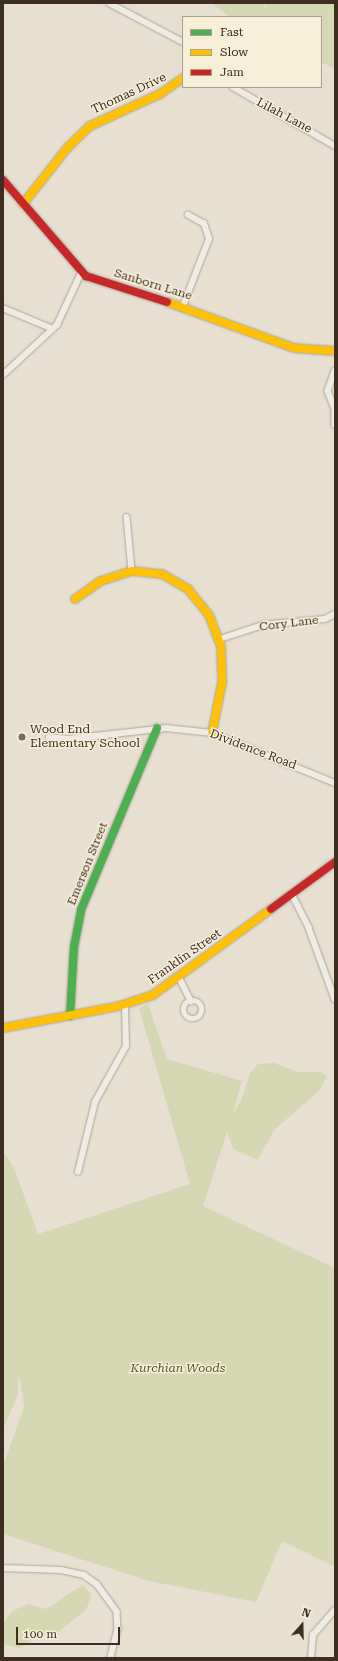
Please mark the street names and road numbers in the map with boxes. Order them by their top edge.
street label: Thomas Drive [89,70,169,118]
street label: Lilah Lane [254,95,314,137]
street label: Sanborn Lane [112,266,194,304]
street label: Cory Lane [258,613,320,635]
street label: Dividence Road [208,727,298,773]
street label: Emerson Street [65,820,111,908]
street label: Franklin Street [146,926,224,988]

